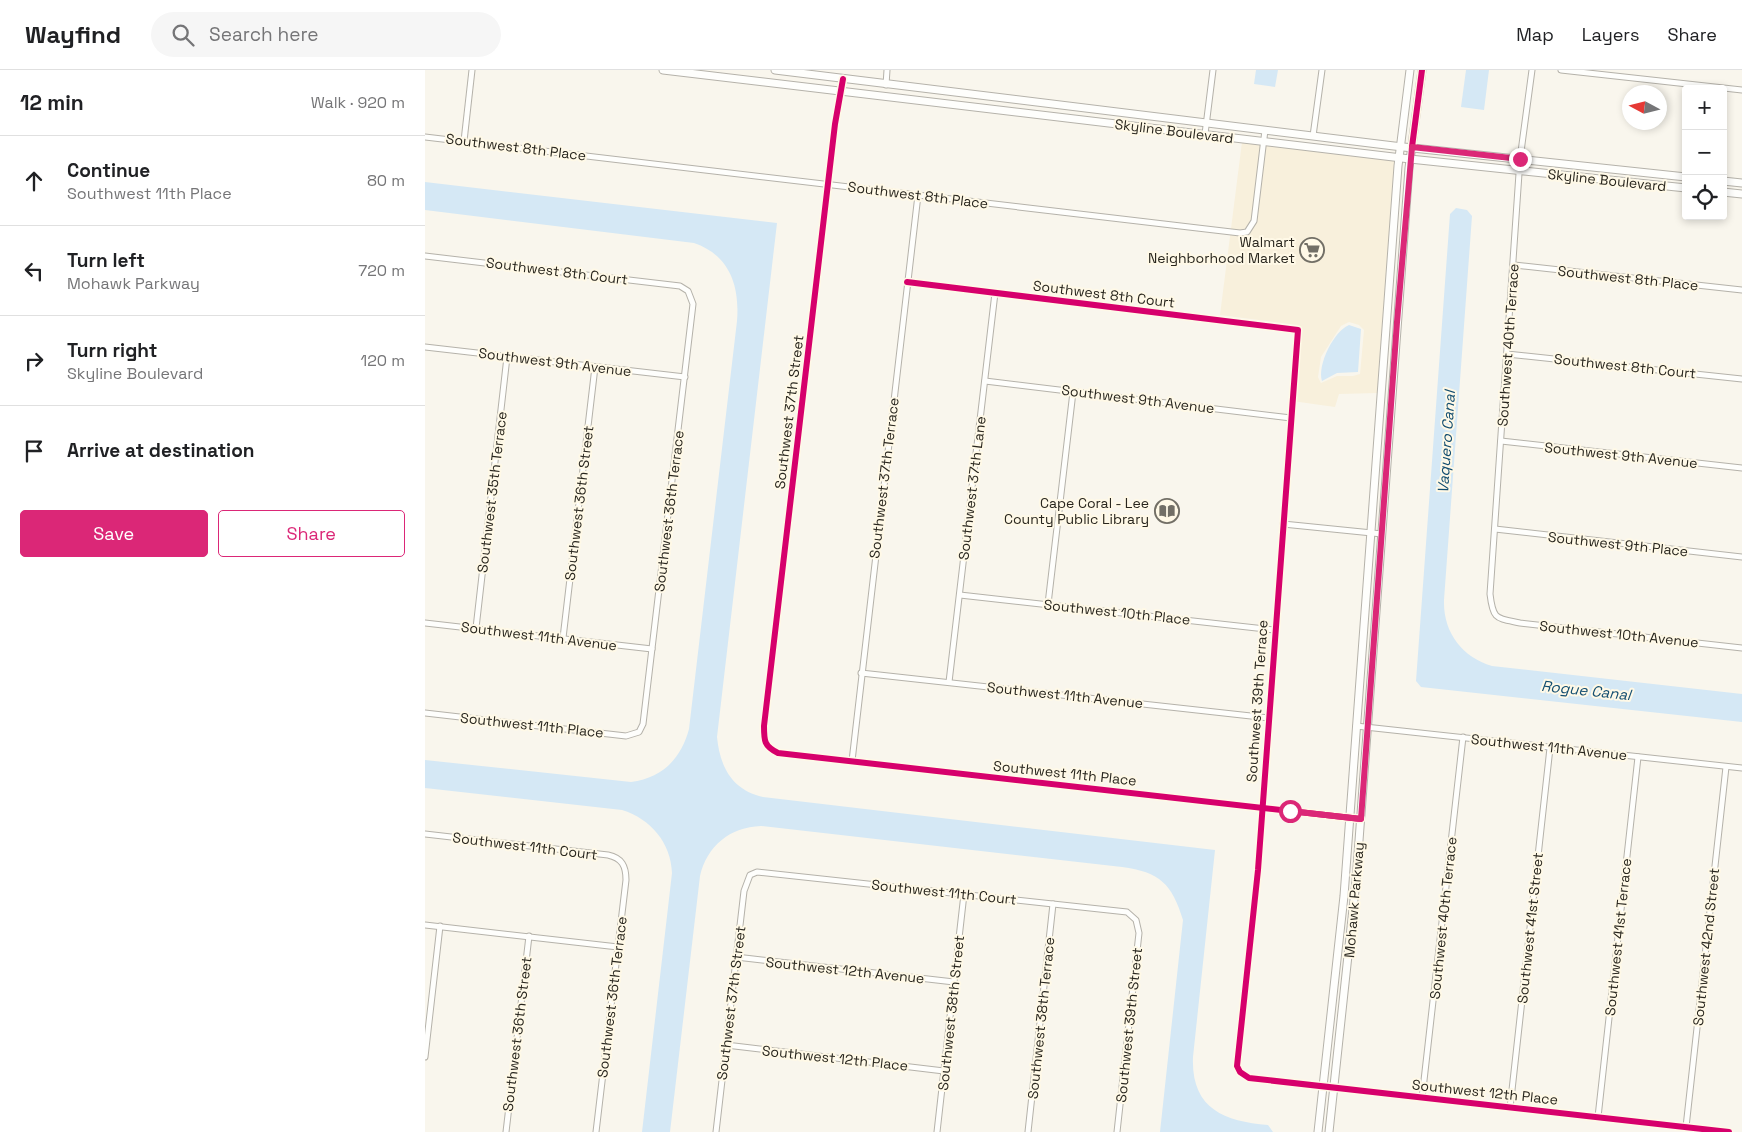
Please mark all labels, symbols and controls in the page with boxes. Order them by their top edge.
search box [151,12,501,57]
text: Wayfind [25,19,121,50]
icon: search [169,21,197,49]
text: Search here [209,22,319,47]
text: Map [1516,23,1554,46]
text: Layers [1582,23,1639,46]
text: Share [1667,23,1717,46]
north arrow [1622,85,1667,130]
map controls [1682,85,1727,220]
button: + [1682,85,1727,130]
text: 12 min [20,89,84,116]
text: Walk · 920 m [311,92,405,113]
street label: Skyline Boulevard [1114,115,1234,147]
street label: Southwest 8th Place [445,129,587,165]
button: − [1682,130,1727,175]
route end [1509,148,1532,171]
text: Continue [67,158,150,183]
street label: Skyline Boulevard [1547,165,1667,195]
icon: ahead [20,167,48,195]
text: 80 m [367,170,405,191]
button: locate [1682,175,1727,220]
street label: Southwest 8th Place [847,177,989,213]
text: Southwest 11th Place [67,183,232,204]
place label: Walmart Neighborhood Market [1148,233,1295,267]
supermarket icon: Walmart Neighborhood Market [1299,237,1325,263]
text: Turn left [67,248,145,273]
street label: Southwest 8th Court [485,253,629,289]
icon: left [20,257,48,285]
text: 720 m [358,260,405,281]
street label: Southwest 8th Place [1557,262,1699,294]
street label: Southwest 40th Terrace [1493,263,1523,427]
text: Mohawk Parkway [67,273,200,294]
street label: Southwest 8th Court [1032,276,1176,312]
street label: Southwest 37th Street [771,334,807,490]
text: Turn right [67,338,157,363]
street label: Southwest 9th Avenue [478,344,632,380]
icon: right [20,347,48,375]
text: 120 m [361,350,405,371]
street label: Southwest 8th Court [1553,350,1697,382]
text: Skyline Boulevard [67,363,203,384]
street label: Southwest 9th Avenue [1061,381,1215,417]
water label: Vaquero Canal [1433,388,1459,494]
street label: Southwest 37th Terrace [865,397,903,559]
street label: Southwest 35th Terrace [473,410,511,574]
street label: Southwest 37th Lane [954,415,990,561]
street label: Southwest 36th Street [561,425,597,581]
street label: Southwest 36th Terrace [650,429,688,593]
icon: arrive [20,437,48,465]
text: Arrive at destination [67,438,255,463]
street label: Southwest 9th Avenue [1544,438,1698,472]
place label: Cape Coral - Lee County Public Library [1004,494,1149,528]
library icon: Cape Coral - Lee County Public Library [1154,498,1180,524]
button: Save [20,510,208,557]
button: Share [218,510,405,557]
street label: Southwest 9th Place [1547,528,1689,560]
street label: Southwest 10th Place [1043,595,1191,629]
street label: Southwest 10th Avenue [1538,617,1700,651]
street label: Southwest 11th Avenue [460,618,618,654]
street label: Southwest 39th Terrace [1242,619,1272,783]
water label: Rogue Canal [1540,676,1634,704]
street label: Southwest 11th Avenue [986,678,1144,712]
street label: Southwest 11th Place [459,709,605,741]
street label: Southwest 11th Avenue [1470,730,1628,764]
street label: Southwest 11th Place [992,757,1138,789]
route start [1279,800,1302,823]
street label: Southwest 11th Court [452,828,598,864]
street label: Southwest 40th Terrace [1426,836,1460,1000]
street label: Mohawk Parkway [1340,841,1368,959]
street label: Southwest 41st Street [1513,852,1547,1004]
street label: Southwest 41st Terrace [1601,857,1635,1017]
street label: Southwest 42nd Street [1689,867,1723,1027]
street label: Southwest 11th Court [871,875,1017,909]
street label: Southwest 36th Terrace [593,915,631,1079]
street label: Southwest 37th Street [713,925,749,1081]
street label: Southwest 38th Street [934,935,968,1091]
street label: Southwest 38th Terrace [1024,936,1058,1100]
street label: Southwest 39th Street [1112,947,1146,1103]
street label: Southwest 12th Avenue [765,953,925,987]
street label: Southwest 36th Street [499,956,535,1112]
street label: Southwest 12th Place [761,1041,909,1075]
street label: Southwest 12th Place [1411,1075,1559,1109]

